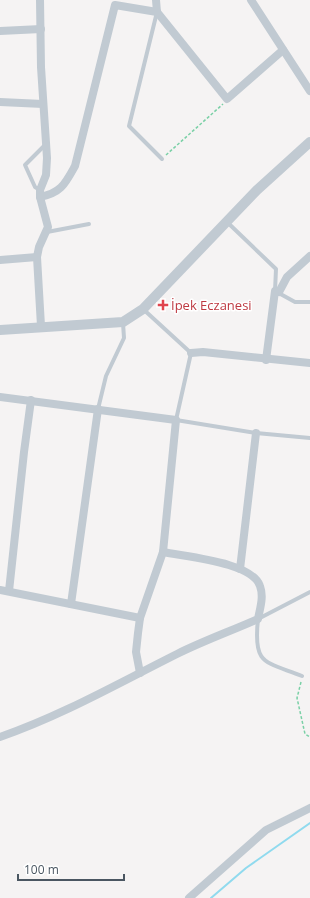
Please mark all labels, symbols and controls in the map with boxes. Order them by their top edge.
place label: İpek Eczanesi [171,296,252,314]
marker: İpek Eczanesi [158,300,168,310]
scale bar [18,856,124,882]
text: 100 m [24,861,59,878]

